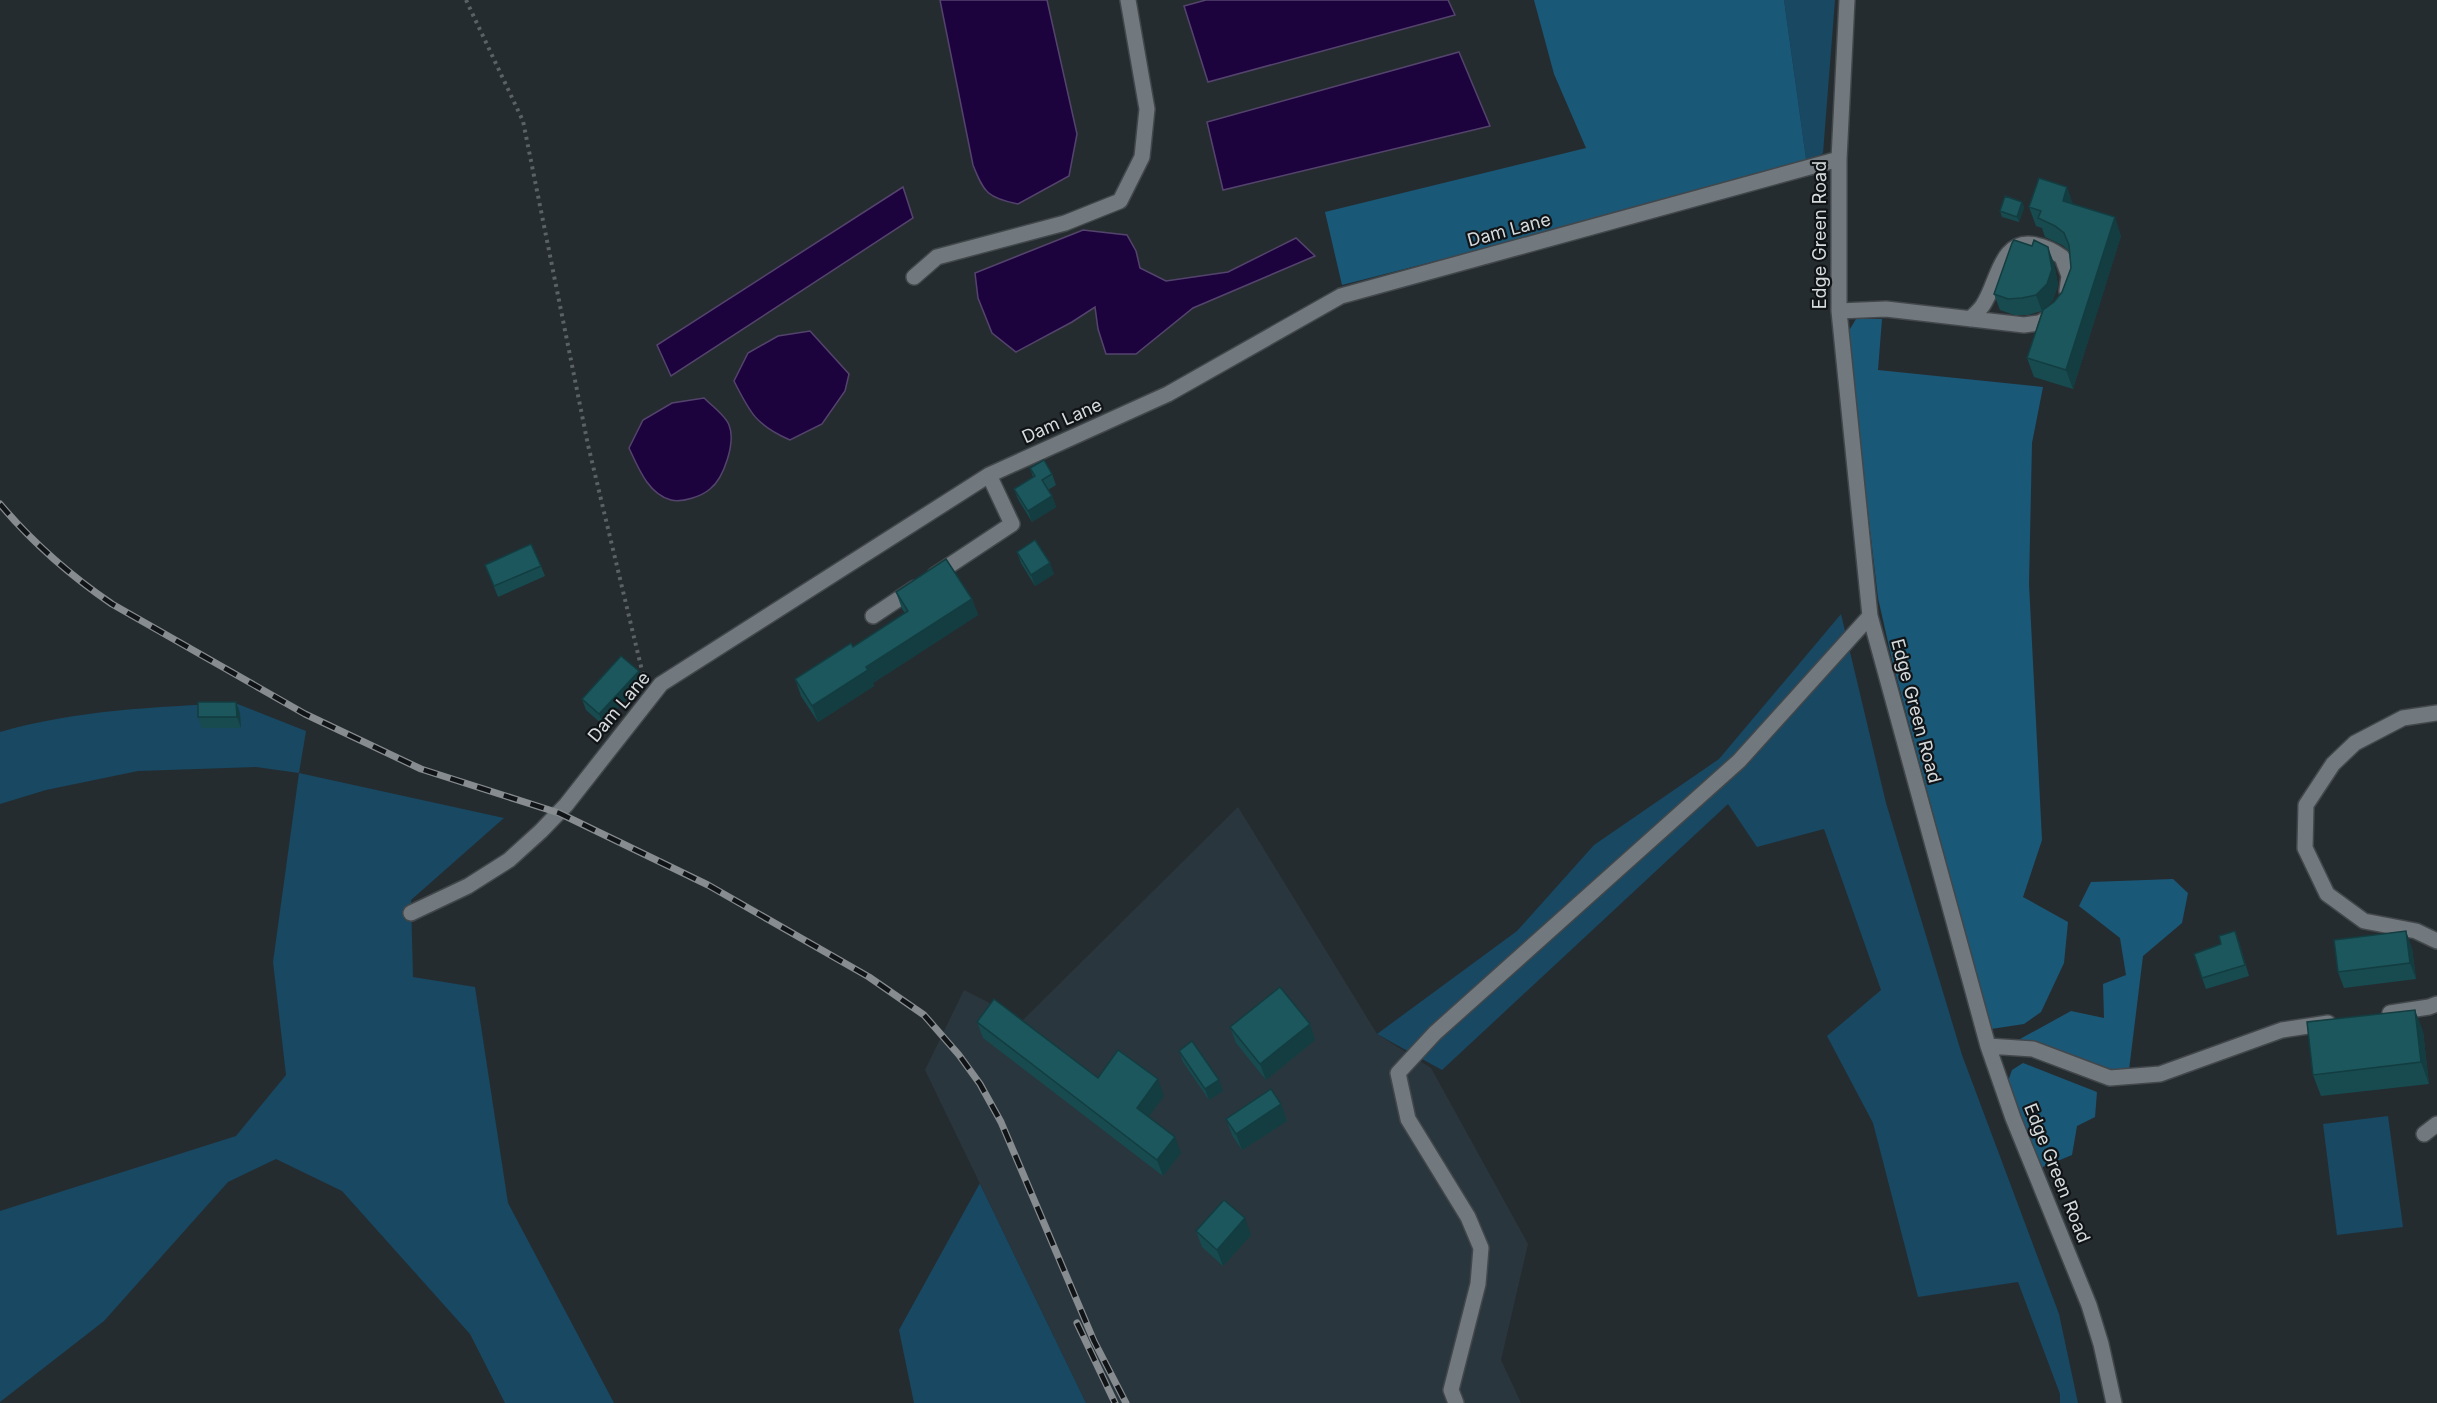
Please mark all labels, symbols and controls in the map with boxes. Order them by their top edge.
street label: Edge Green Road [1809,161,1830,309]
street label: Dam Lane [1465,208,1553,251]
street label: Dam Lane [1019,394,1105,447]
street label: Edge Green Road [1887,636,1946,785]
street label: Dam Lane [583,667,654,746]
street label: Edge Green Road [2020,1100,2095,1246]

